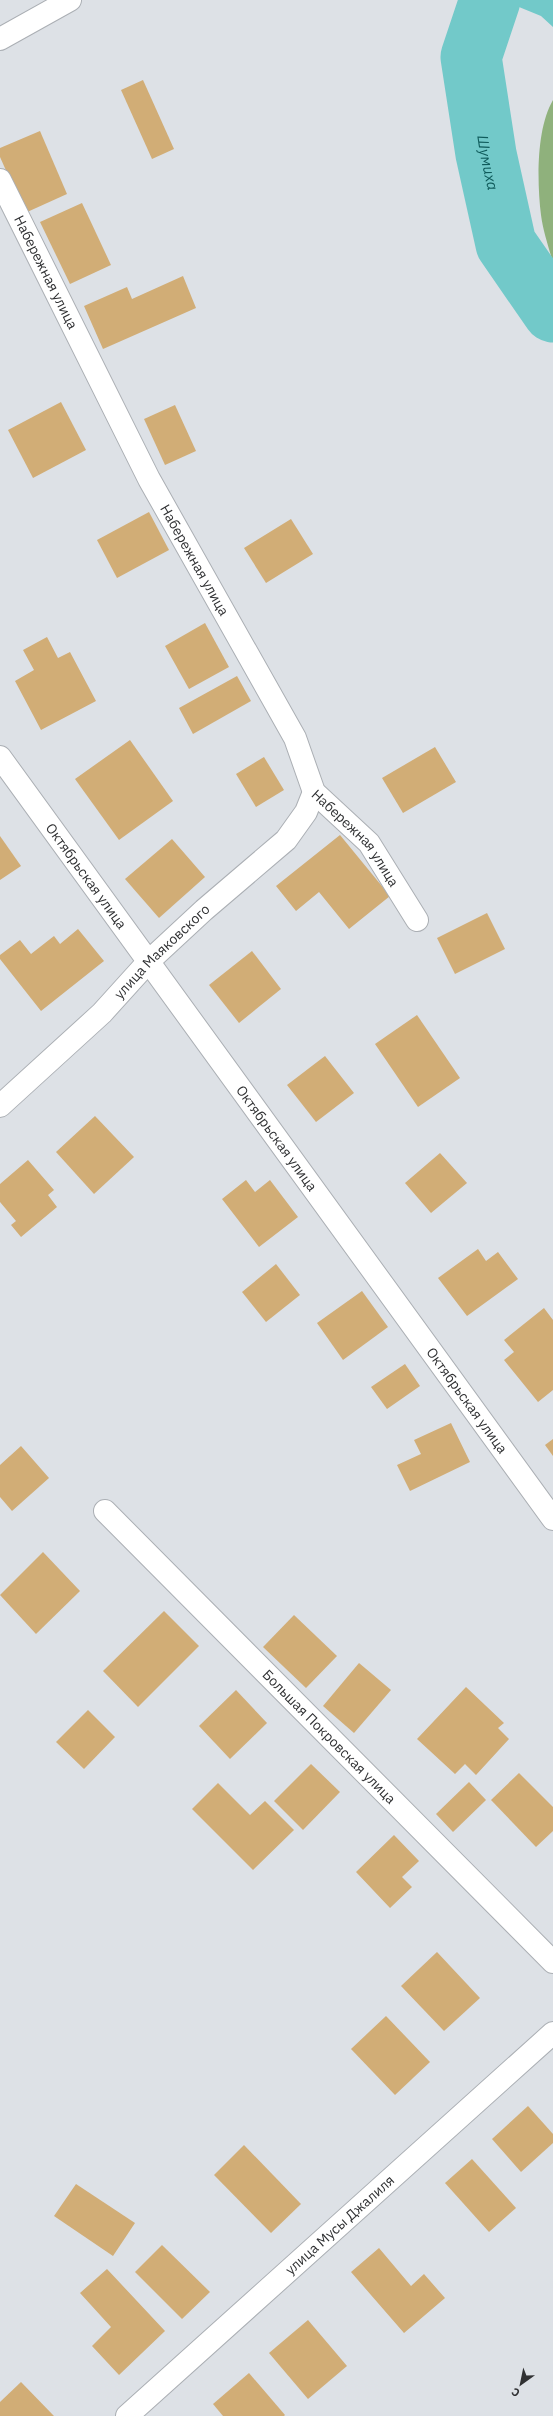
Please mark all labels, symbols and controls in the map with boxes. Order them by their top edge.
water label: Шумиха [474,134,503,192]
street label: Набережная улица [10,212,82,333]
street label: Набережная улица [156,501,233,619]
street label: Набережная улица [308,785,403,890]
street label: Октябрьская улица [42,819,131,933]
street label: улица Маяковского [110,900,214,1003]
street label: Октябрьская улица [232,1082,321,1195]
street label: Октябрьская улица [422,1344,512,1457]
street label: Большая Покровская улица [259,1666,400,1808]
street label: улица Мусы Джалиля [281,2171,398,2279]
north arrow [501,2364,541,2404]
text: С [509,2385,522,2400]

